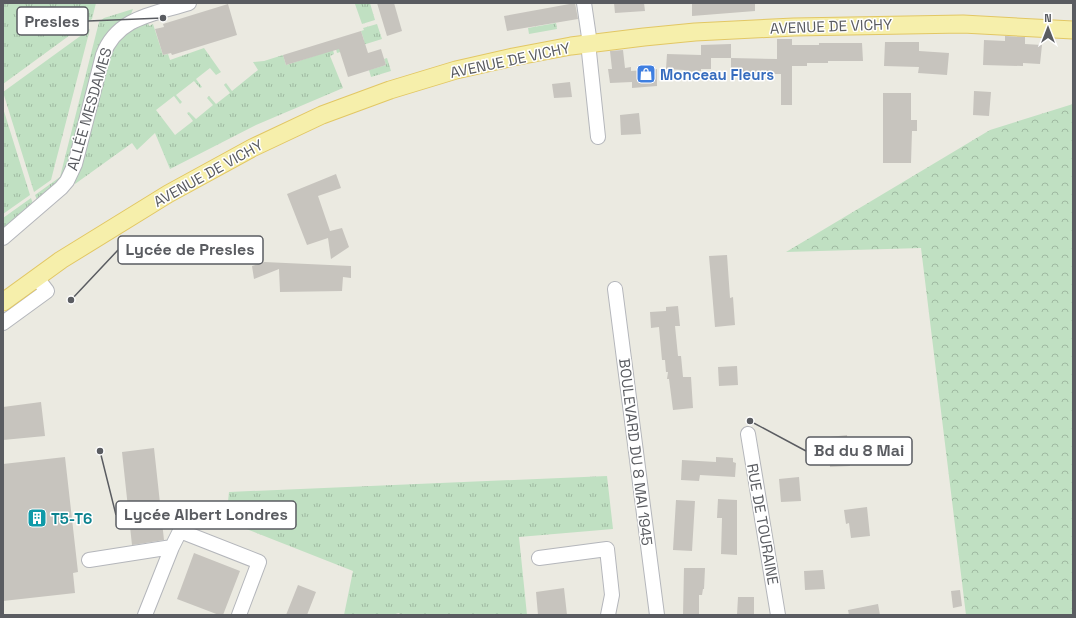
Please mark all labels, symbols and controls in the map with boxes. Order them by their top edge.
callout: Presles [17,7,88,35]
north arrow [1028,8,1068,48]
text: Presles [24,11,80,32]
text: N [1044,11,1052,25]
street label: AVENUE DE VICHY [770,14,892,38]
street label: AVENUE DE VICHY [448,38,572,82]
street label: ALLÉE MESDAMES [62,45,116,173]
shop icon: Monceau Fleurs [635,63,657,85]
place label: Monceau Fleurs [660,65,774,84]
street label: AVENUE DE VICHY [150,135,266,211]
callout: Lycée de Presles [118,236,263,264]
text: Lycée de Presles [125,239,255,260]
street label: BOULEVARD DU 8 MAI 1945 [615,357,657,547]
callout: Bd du 8 Mai [806,437,912,465]
text: Bd du 8 Mai [814,440,904,461]
street label: RUE DE TOURAINE [743,462,783,586]
callout: Lycée Albert Londres [116,501,296,529]
text: Lycée Albert Londres [124,504,288,525]
building icon: T5-T6 [26,507,48,529]
place label: T5-T6 [51,509,92,528]

